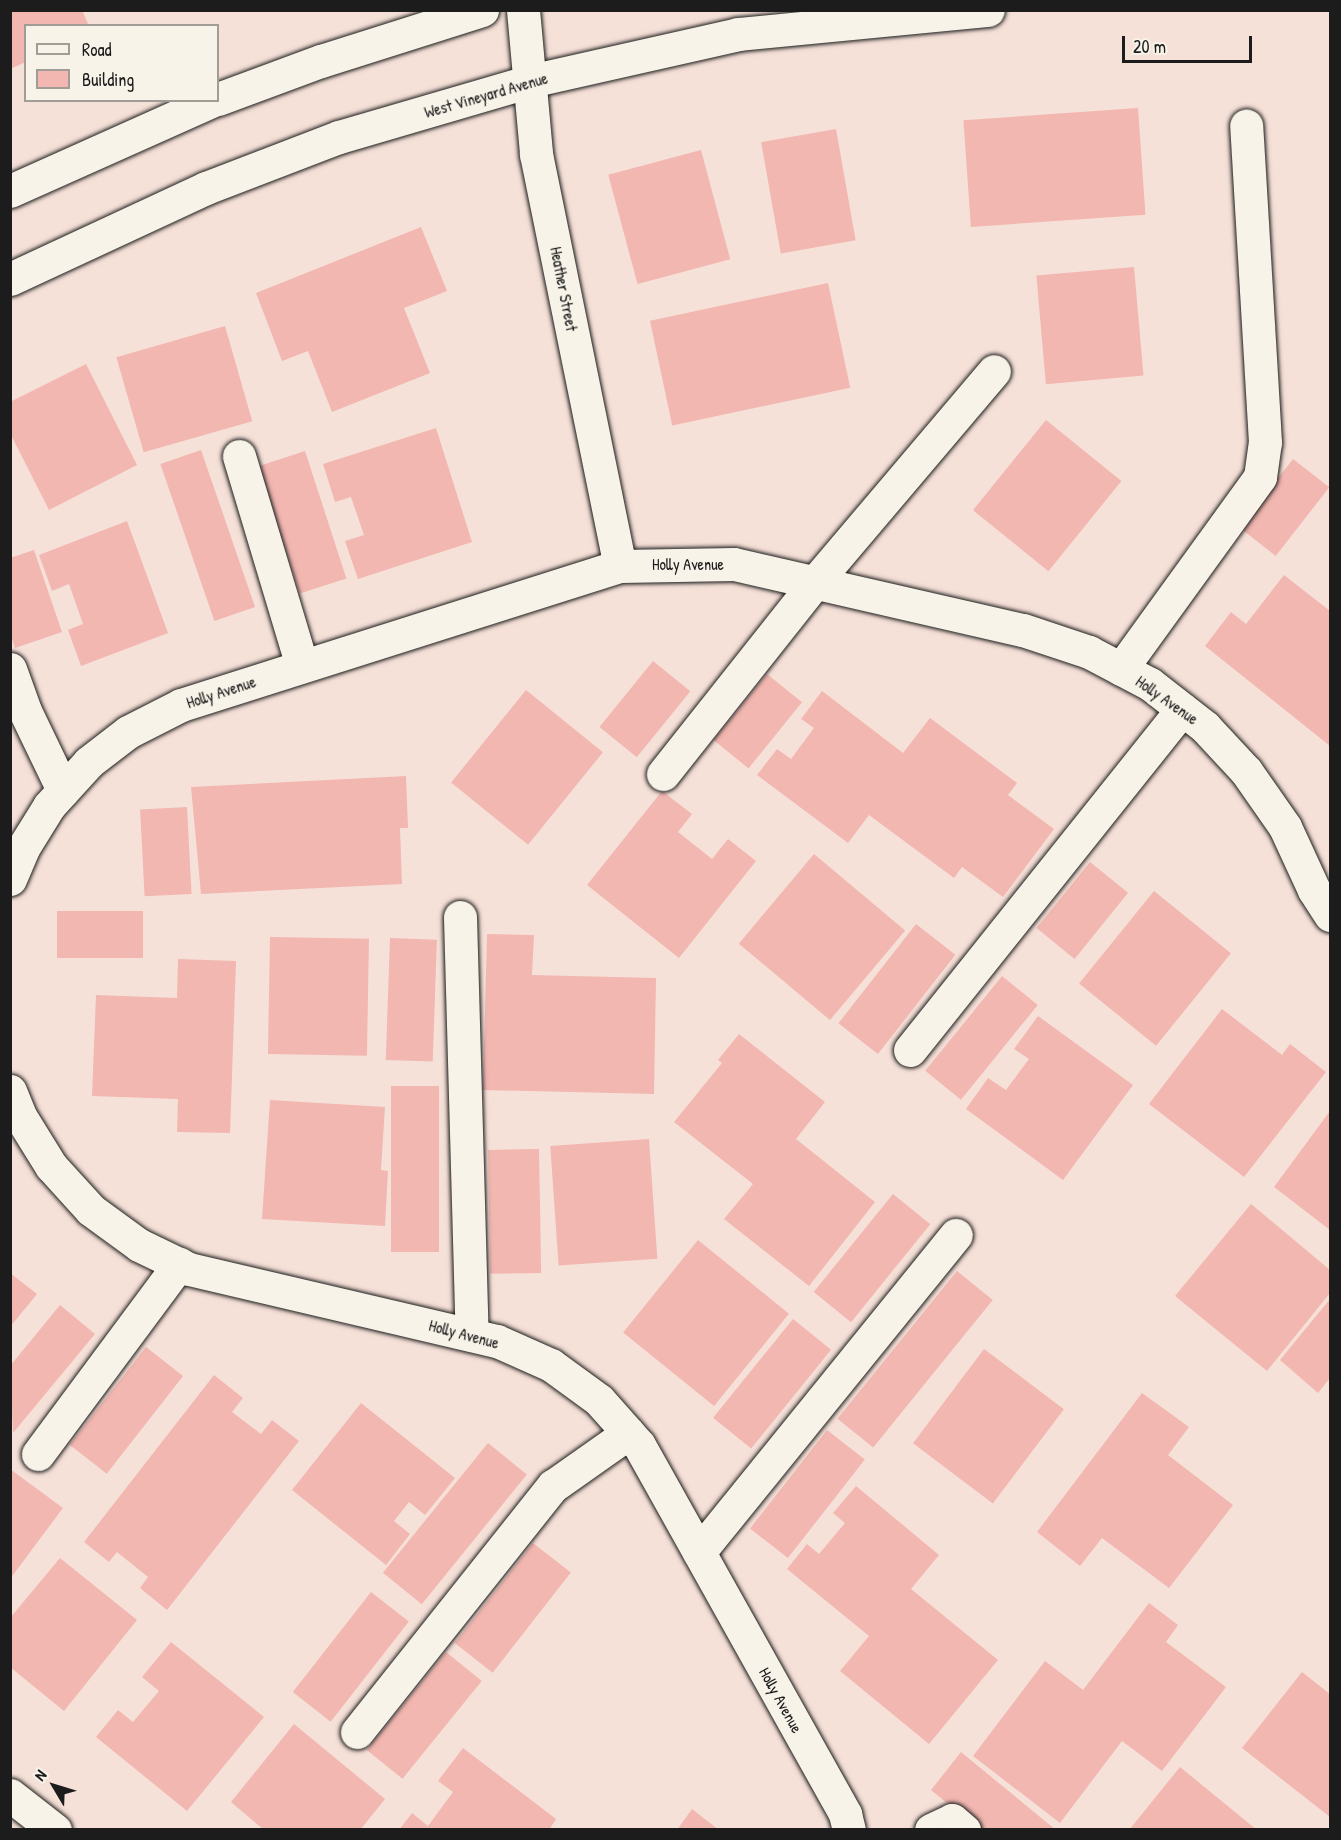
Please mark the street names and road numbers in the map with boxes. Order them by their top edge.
street label: West Vineyard Avenue [422,68,550,122]
street label: Heather Street [546,245,582,333]
street label: Holly Avenue [652,554,724,574]
street label: Holly Avenue [184,672,258,712]
street label: Holly Avenue [1132,672,1202,728]
street label: Holly Avenue [427,1315,501,1353]
street label: Holly Avenue [755,1664,807,1736]

